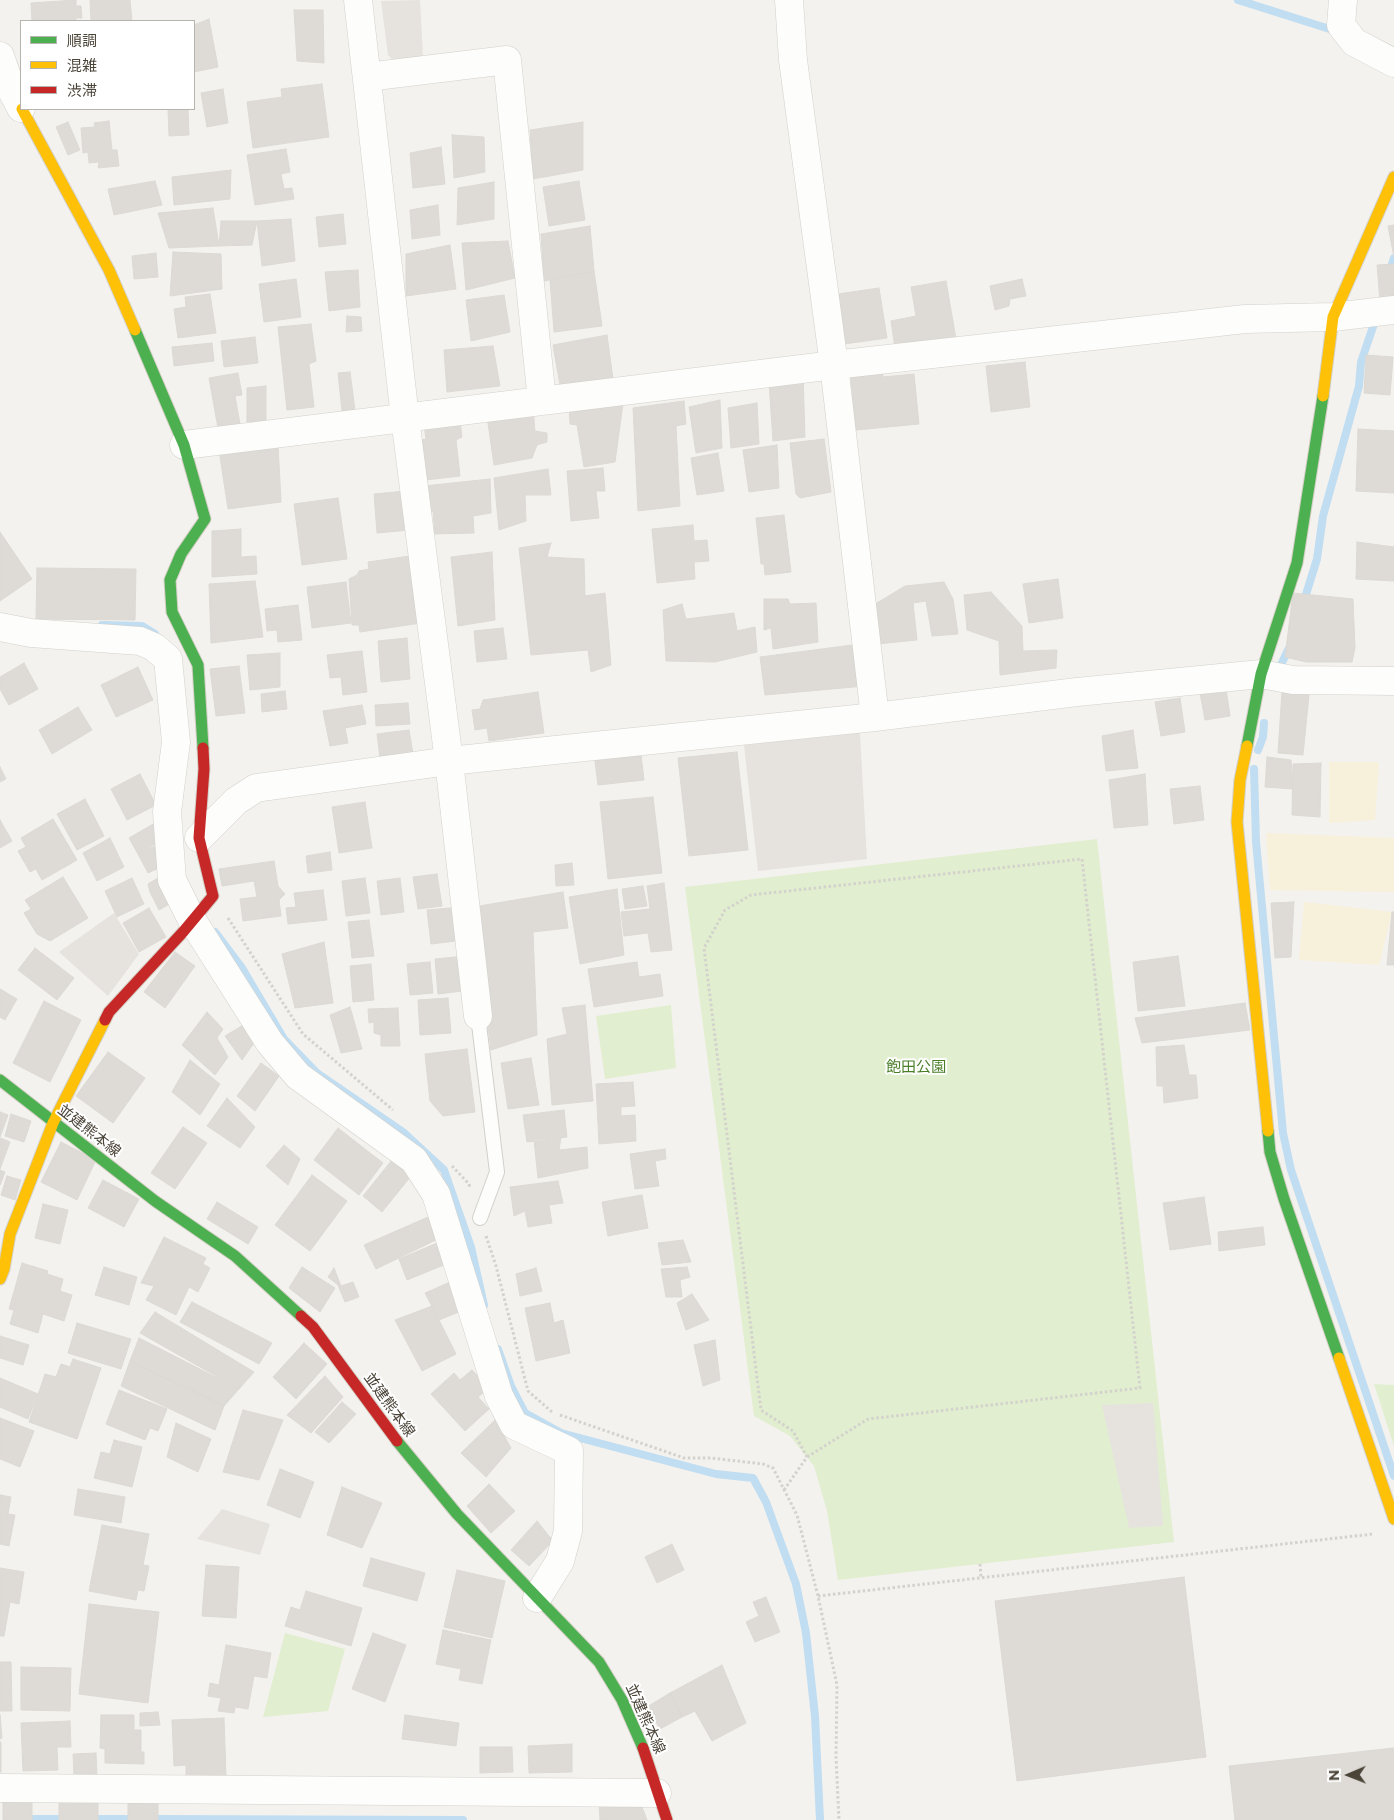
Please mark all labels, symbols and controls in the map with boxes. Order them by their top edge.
legend [20,20,195,110]
text: 順調 [67,31,97,50]
text: 混雑 [67,56,97,75]
text: 渋滞 [67,81,97,100]
park label: 飽田公園 [886,1059,946,1077]
street label: 並建熊本線 [54,1101,124,1161]
street label: 並建熊本線 [360,1369,418,1441]
street label: 並建熊本線 [622,1681,668,1757]
north arrow [1324,1750,1374,1800]
text: N [1325,1769,1343,1781]

